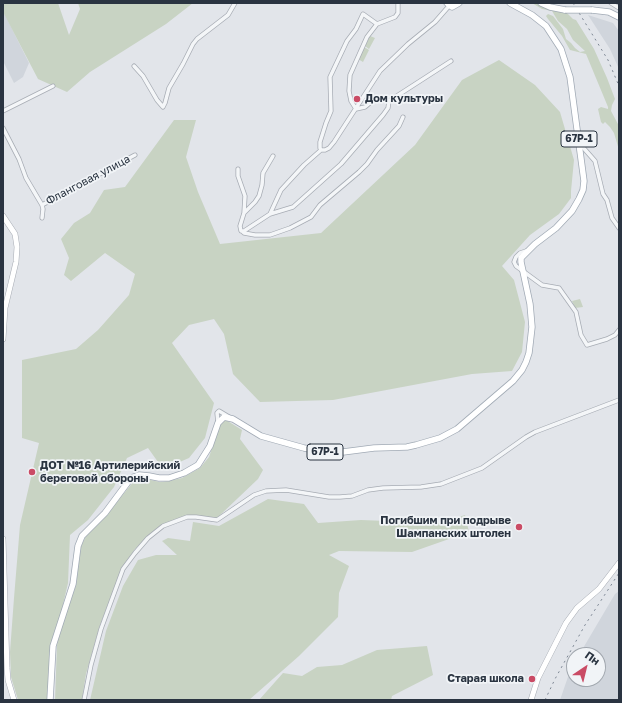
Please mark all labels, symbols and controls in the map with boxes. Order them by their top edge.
place label: Дом культуры [365,92,443,106]
marker: Дом культуры [352,94,362,104]
road number: 67Р-1 [561,131,597,147]
street label: Фланговая улица [44,152,132,208]
road number: 67Р-1 [307,444,343,460]
place label: ДОТ №16 Артилерийский береговой обороны [40,459,180,485]
marker: ДОТ №16 Артилерийский береговой обороны [27,467,37,477]
place label: Погибшим при подрыве Шампанских штолен [380,514,511,540]
marker: Погибшим при подрыве Шампанских штолен [514,522,524,532]
north arrow [566,647,606,687]
text: Пн [583,648,602,667]
place label: Старая школа [447,672,524,686]
marker: Старая школа [527,674,537,684]

